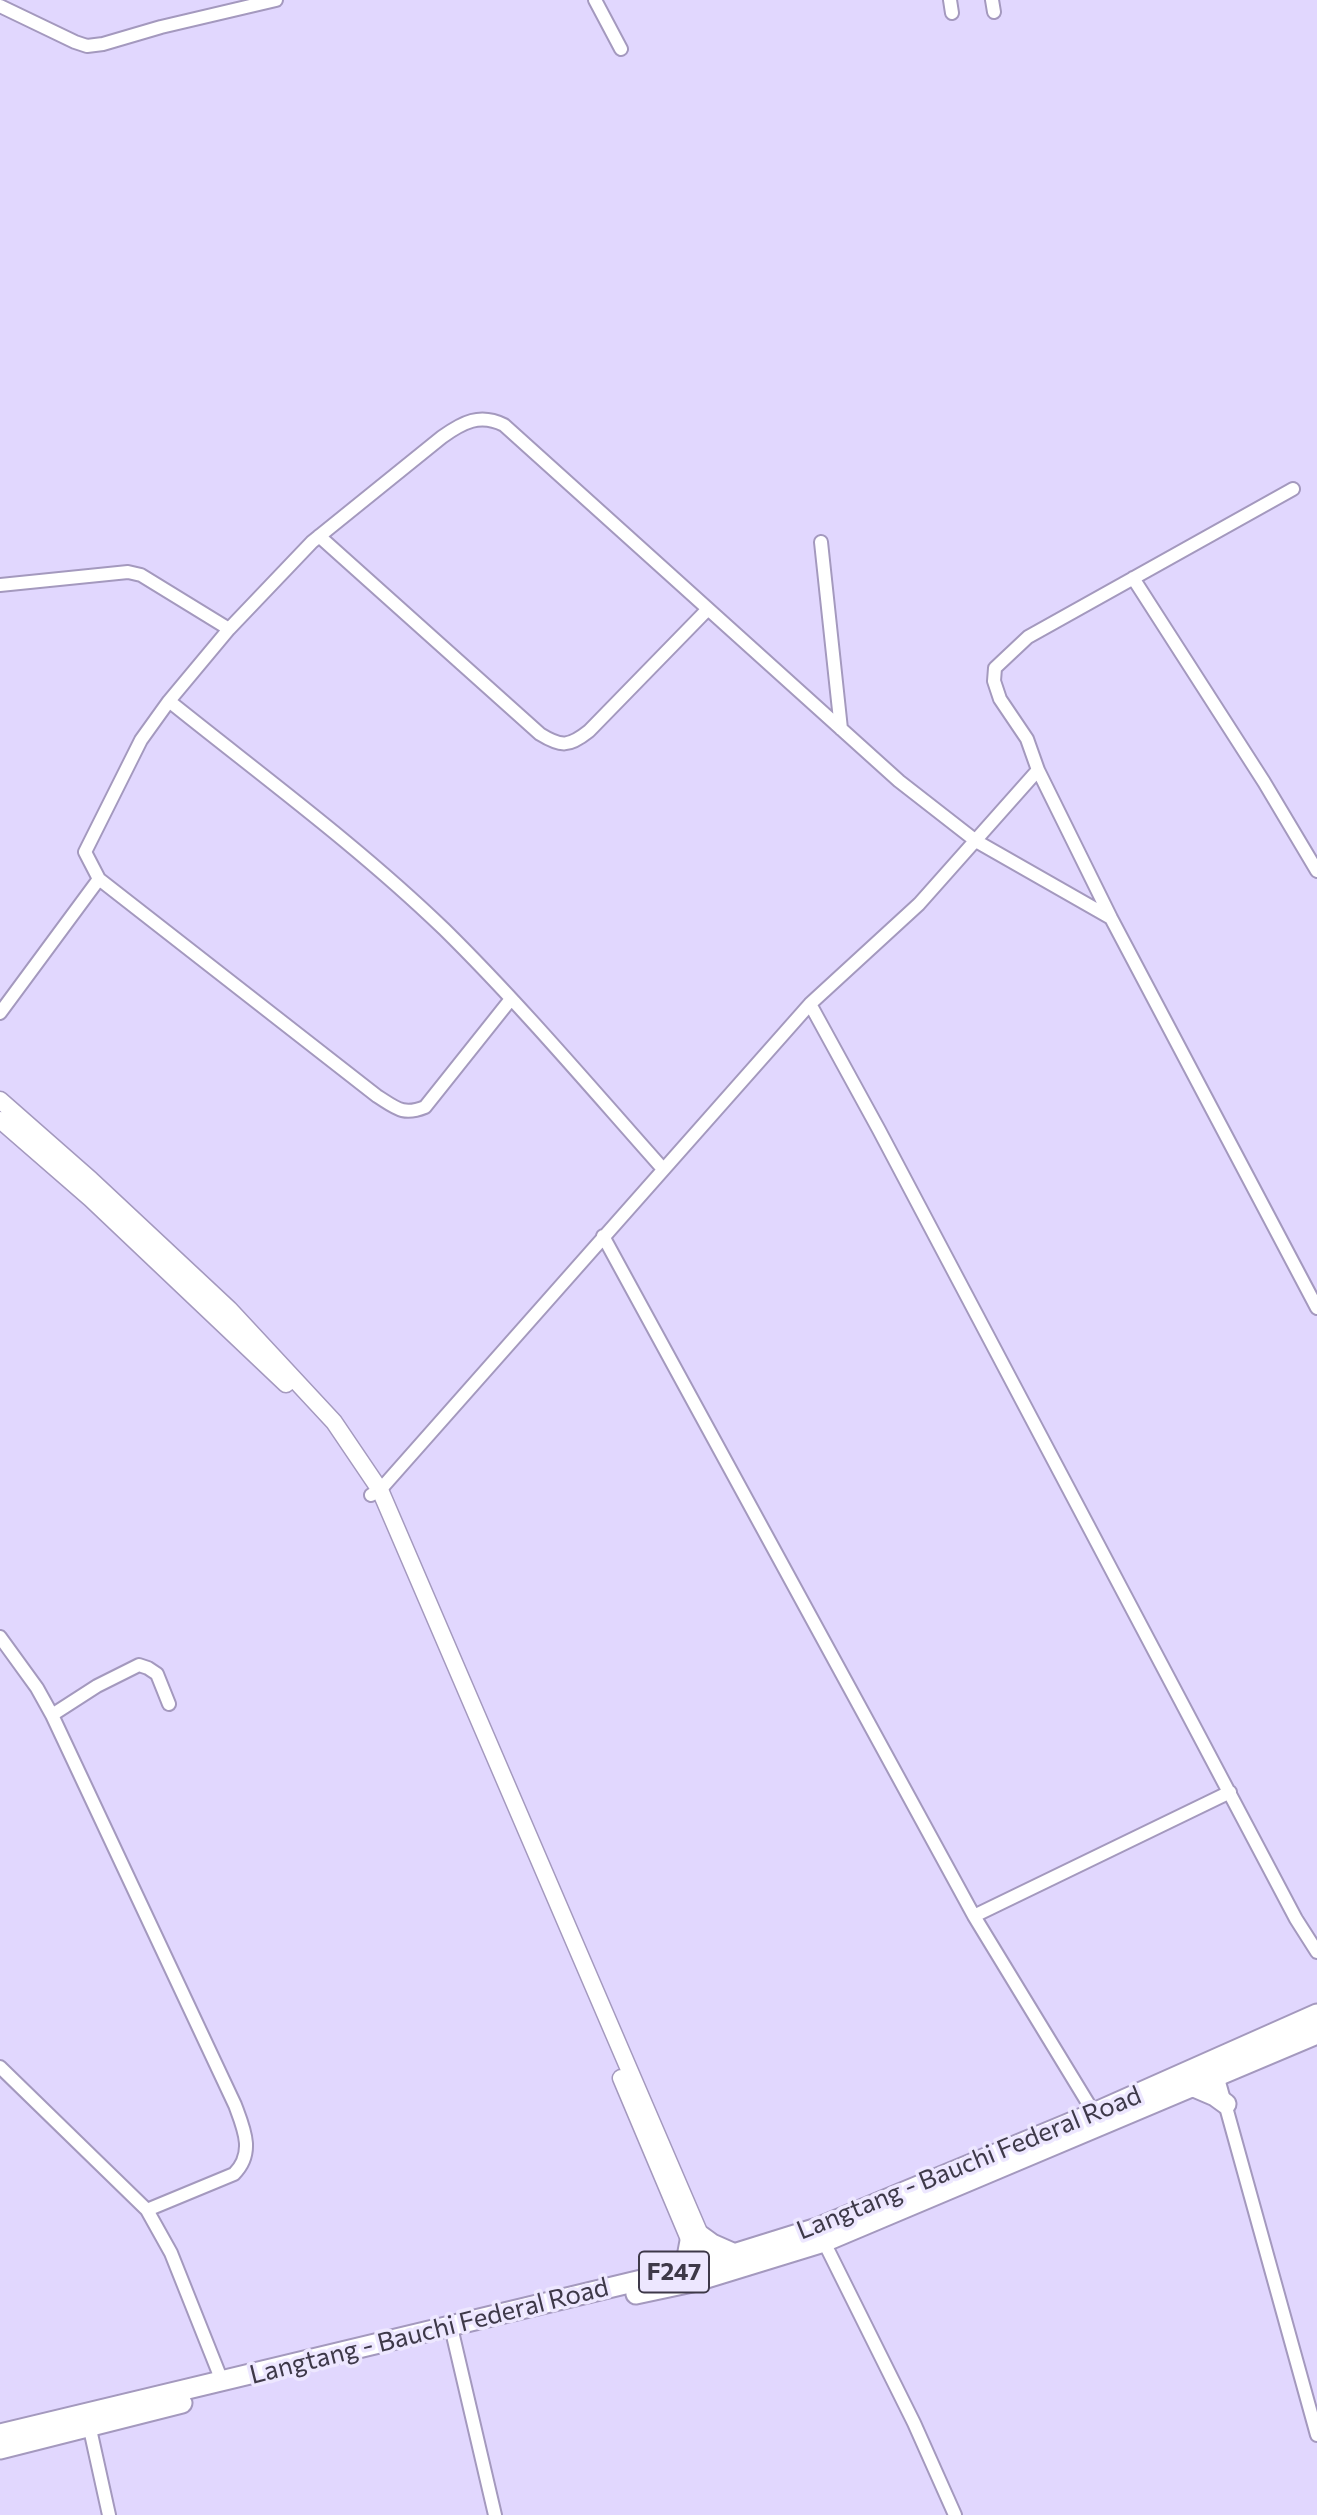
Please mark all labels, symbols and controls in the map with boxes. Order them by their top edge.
street label: Langtang - Bauchi Federal Road [792,2079,1146,2247]
road number: F247 [639,2252,709,2292]
street label: Langtang - Bauchi Federal Road [246,2271,612,2391]

